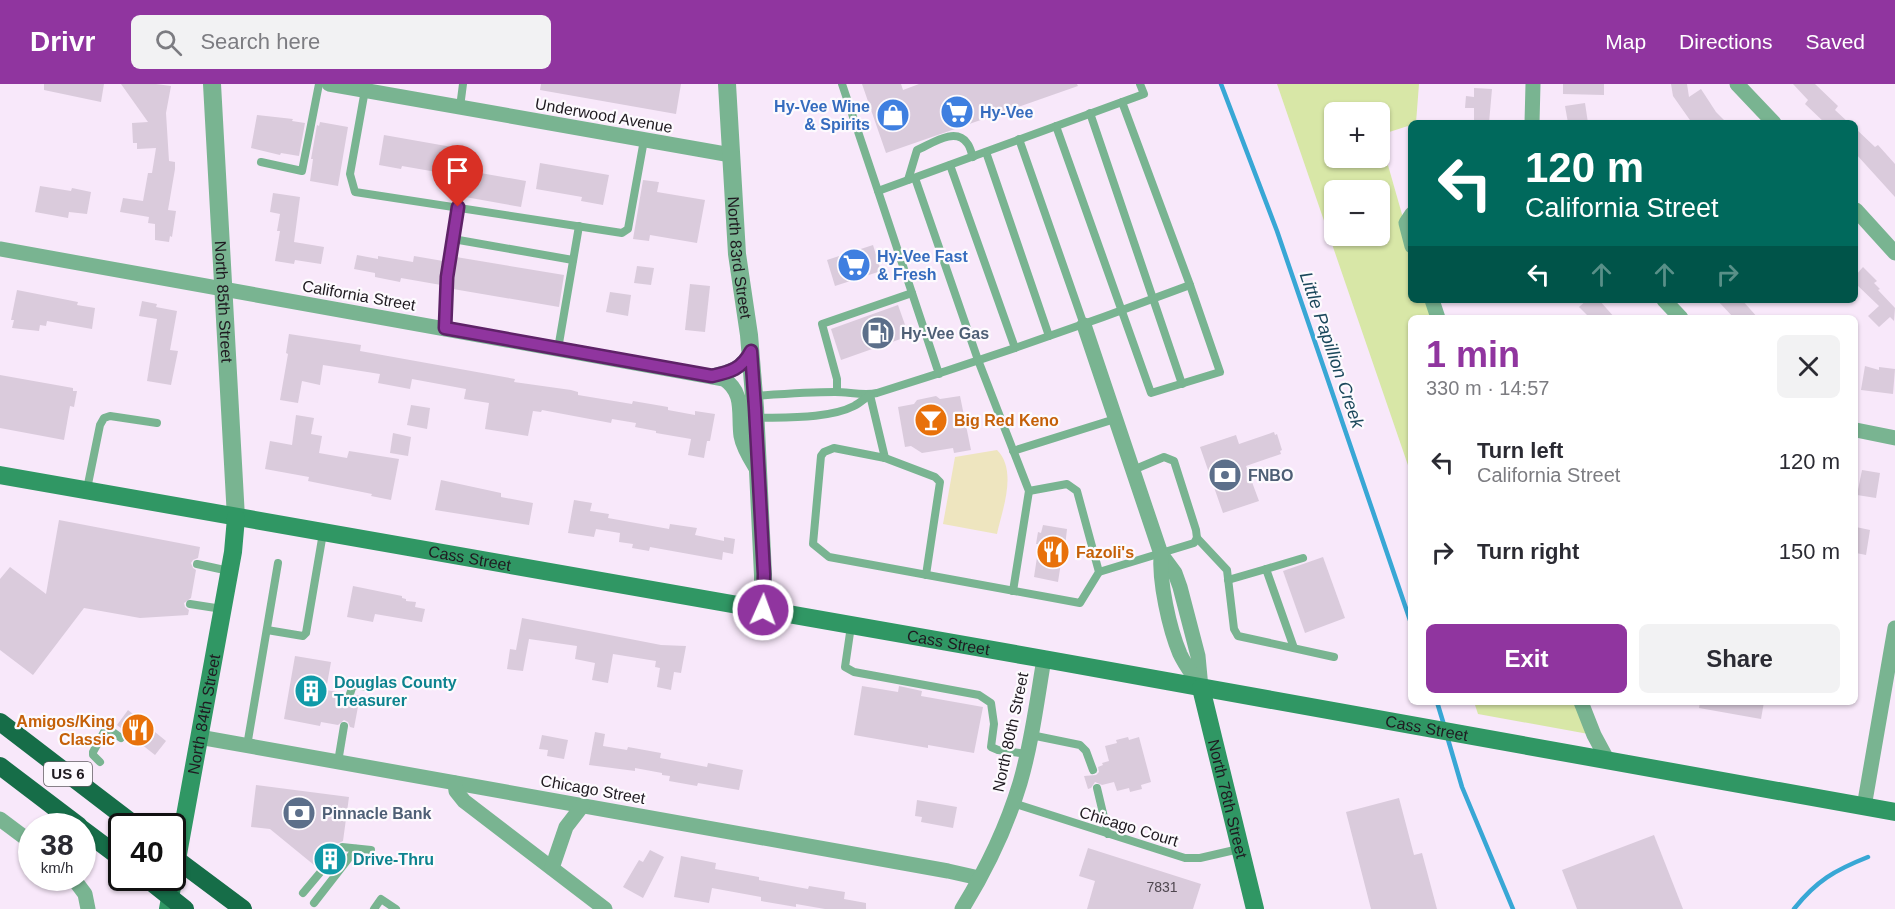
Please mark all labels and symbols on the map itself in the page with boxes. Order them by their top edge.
supermarket icon: Hy-Vee [939,94,975,130]
street label: Underwood Avenue [534,95,674,136]
shop icon: Hy-Vee Wine & Spirits [875,97,911,133]
place label: Hy-Vee Wine & Spirits [774,98,870,133]
place label: Hy-Vee [980,104,1033,121]
pin [432,145,483,207]
street label: North 83rd Street [725,196,755,320]
street label: North 85th Street [212,240,235,364]
supermarket icon: Hy-Vee Fast & Fresh [836,247,872,283]
place label: Hy-Vee Fast & Fresh [877,248,968,283]
water label: Little Papillion Creek [1296,269,1368,432]
street label: California Street [301,277,417,314]
fuel station icon: Hy-Vee Gas [860,315,896,351]
place label: Hy-Vee Gas [901,325,989,342]
bar icon: Big Red Keno [913,402,949,438]
place label: Big Red Keno [954,412,1059,429]
bank icon: FNBO [1207,457,1243,493]
place label: FNBO [1248,467,1293,484]
restaurant icon: Fazoli's [1035,534,1071,570]
street label: Cass Street [427,543,513,574]
place label: Fazoli's [1076,544,1134,561]
position arrow [731,578,795,642]
street label: Cass Street [906,627,991,658]
street label: North 84th Street [185,652,223,776]
street label: North 80th Street [990,670,1032,793]
building icon: Douglas County Treasurer [293,673,329,709]
place label: Douglas County Treasurer [334,674,457,709]
restaurant icon: Amigos/King Classic [120,712,156,748]
place label: Amigos/King Classic [16,713,115,748]
street label: Cass Street [1384,713,1470,744]
street label: North 78th Street [1205,738,1250,861]
road number: US 6 [44,762,92,786]
street label: Chicago Street [539,772,647,807]
bank icon: Pinnacle Bank [281,795,317,831]
street label: Chicago Court [1077,803,1181,850]
place label: Pinnacle Bank [322,805,431,822]
speed limit sign: 40 [108,813,186,891]
building icon: Drive-Thru [312,841,348,877]
place label: Drive-Thru [353,851,434,868]
house number: 7831 [1146,879,1178,895]

